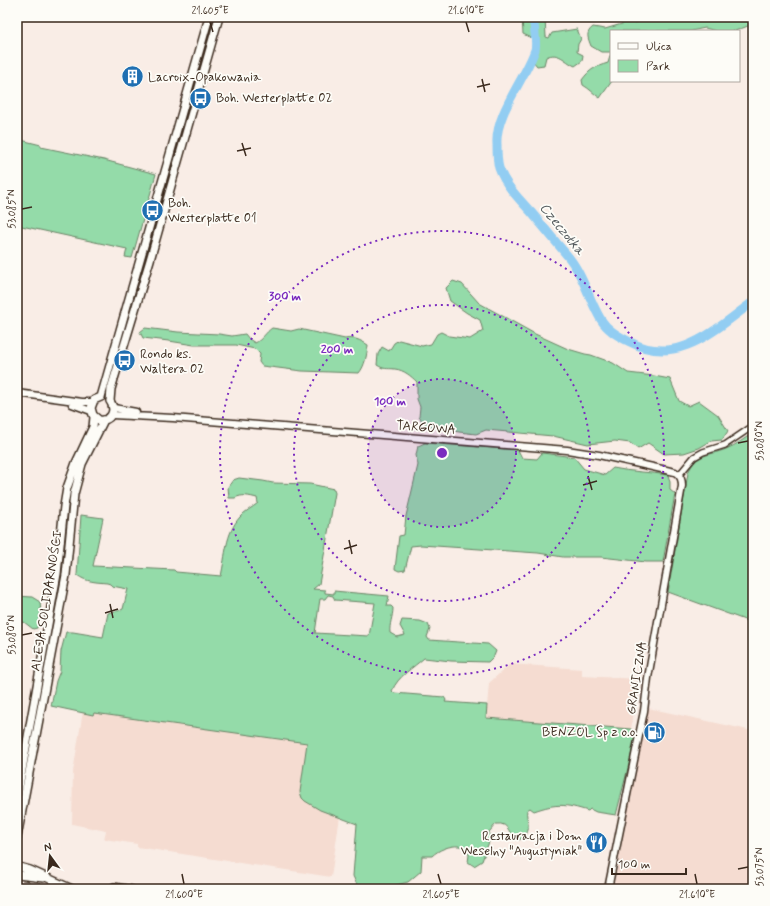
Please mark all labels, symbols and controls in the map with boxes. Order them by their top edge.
text: 21.605°E [191,4,229,18]
text: 21.610°E [448,4,484,18]
legend [610,30,740,82]
text: Ulica [646,39,672,55]
text: Park [646,59,670,75]
building icon: Lacroix-Opakowania [119,64,145,90]
place label: Lacroix-Opakowania [148,69,261,86]
bus stop icon: Boh. Westerplatte 02 [188,85,214,111]
place label: Boh. Westerplatte 02 [216,90,332,107]
text: 53.085°N [5,189,19,229]
place label: Boh. Westerplatte 01 [168,195,257,227]
bus stop icon: Boh. Westerplatte 01 [139,197,165,223]
water label: Czeczotka [535,199,589,259]
text: 300 m [269,289,302,305]
text: 200 m [321,342,354,358]
place label: Rondo ks. Waltera 02 [140,346,204,378]
bus stop icon: Rondo ks. Waltera 02 [112,348,138,374]
text: 100 m [374,394,407,410]
street label: TARGOWA [395,417,457,439]
text: 53.080°N [753,421,767,461]
centre of rings [435,446,449,460]
street label: ALEJA SOLIDARNOŚCI [27,529,67,672]
text: 53.080°N [5,615,19,655]
street label: GRANICZNA [623,640,651,716]
fuel station icon: BENZOL Sp z o.o. [641,719,667,745]
place label: BENZOL Sp z o.o. [542,724,638,741]
place label: Restauracja i Dom Weselny "Augustyniak" [461,828,582,860]
restaurant icon: Restauracja i Dom Weselny "Augustyniak" [584,830,610,856]
north arrow [30,836,70,876]
text: N [42,840,53,855]
text: 53.075°N [753,847,767,886]
scale bar [612,850,686,876]
text: 100 m [618,857,650,873]
text: 21.600°E [165,888,203,902]
text: 21.605°E [422,888,460,902]
text: 21.610°E [679,888,715,902]

